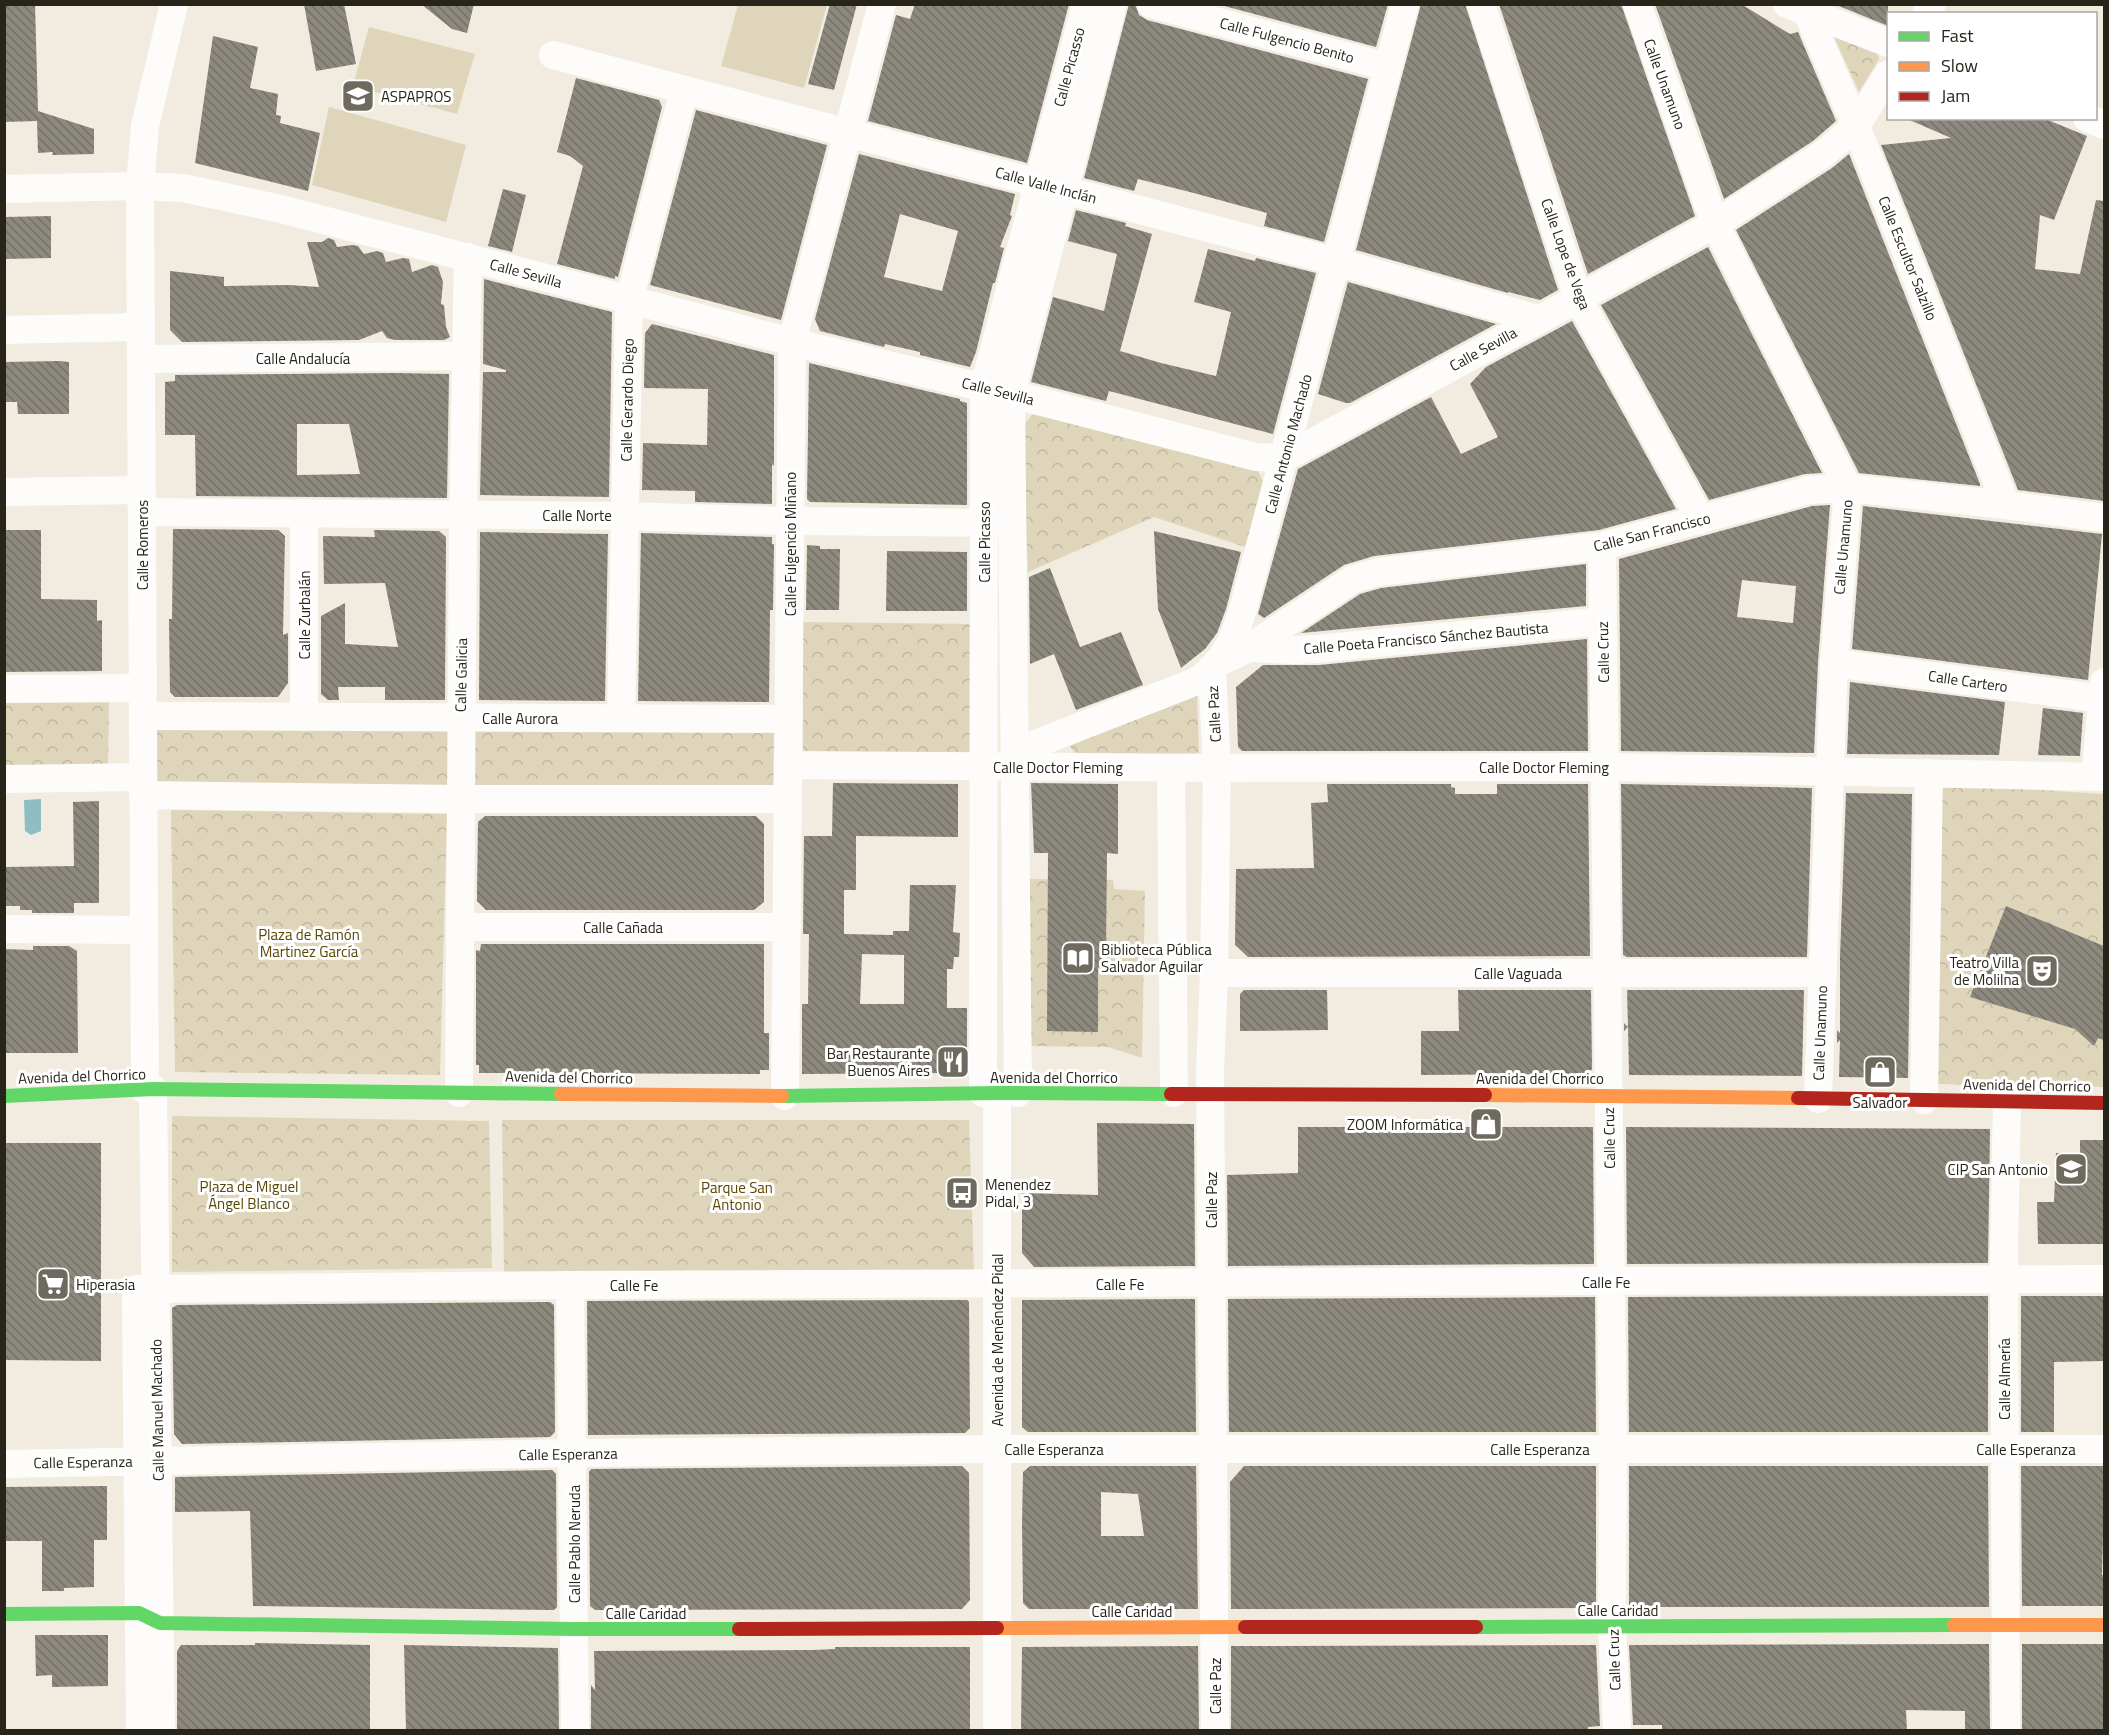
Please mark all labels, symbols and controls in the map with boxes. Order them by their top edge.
street label: Calle Fulgencio Benito [1217,11,1357,69]
legend [1887,12,2097,120]
text: Fast [1941,22,1974,49]
street label: Calle Picasso [1047,25,1091,109]
street label: Calle Unamuno [1638,35,1692,133]
text: Slow [1941,52,1978,79]
school or university icon: ASPAPROS [340,78,376,114]
text: Jam [1941,82,1970,109]
place label: ASPAPROS [381,85,452,108]
street label: Calle Valle Inclán [993,160,1099,210]
street label: Calle Escultor Salzillo [1873,192,1944,324]
street label: Calle Lope de Vega [1535,195,1597,313]
street label: Calle Sevilla [487,252,565,294]
street label: Calle Sevilla [1445,321,1521,377]
street label: Calle Gerardo Diego [614,338,640,462]
street label: Calle Andalucía [256,347,351,370]
street label: Calle Sevilla [959,371,1037,411]
street label: Calle Antonio Machado [1258,371,1318,517]
street label: Calle Fulgencio Miñano [779,472,802,616]
street label: Calle Unamuno [1827,499,1859,595]
street label: Calle Romeros [131,500,154,590]
street label: Calle Picasso [973,501,996,583]
street label: Calle Norte [542,504,612,527]
street label: Calle San Francisco [1591,506,1713,558]
street label: Calle Zurbalán [293,571,316,659]
street label: Calle Poeta Francisco Sánchez Bautista [1303,616,1550,660]
street label: Calle Cruz [1591,621,1615,683]
street label: Calle Galicia [449,637,473,712]
street label: Calle Cartero [1927,664,2009,698]
street label: Calle Paz [1201,685,1227,743]
street label: Calle Aurora [482,707,559,730]
street label: Calle Doctor Fleming [993,756,1123,779]
street label: Calle Doctor Fleming [1479,756,1609,779]
street label: Calle Cañada [583,916,664,939]
park label: Plaza de Ramón Martinez García [258,923,360,963]
place label: Biblioteca Pública Salvador Aguilar [1101,938,1212,978]
library icon: Biblioteca Pública Salvador Aguilar [1060,940,1096,976]
place label: Teatro Villa de Molilna [1949,951,2019,991]
theatre icon: Teatro Villa de Molilna [2024,953,2060,989]
street label: Calle Vaguada [1474,962,1562,985]
street label: Calle Unamuno [1807,985,1833,1081]
place label: Bar Restaurante Buenos Aires [827,1042,930,1082]
restaurant icon: Bar Restaurante Buenos Aires [935,1044,971,1080]
shop icon: Salvador [1862,1054,1898,1090]
street label: Avenida del Chorrico [18,1062,146,1090]
street label: Avenida del Chorrico [505,1064,633,1090]
street label: Avenida del Chorrico [990,1066,1118,1089]
street label: Avenida del Chorrico [1476,1067,1604,1090]
street label: Avenida del Chorrico [1963,1072,2091,1098]
place label: Salvador [1853,1091,1907,1114]
shop icon: ZOOM Informática [1468,1106,1504,1142]
street label: Calle Cruz [1597,1107,1621,1169]
place label: ZOOM Informática [1347,1113,1463,1136]
school or university icon: CIP San Antonio [2053,1151,2089,1187]
place label: CIP San Antonio [1948,1158,2048,1181]
street label: Calle Paz [1200,1172,1223,1228]
place label: Menendez Pidal, 3 [985,1173,1051,1213]
park label: Plaza de Miguel Ángel Blanco [200,1175,298,1215]
bus stop icon: Menendez Pidal, 3 [944,1175,980,1211]
park label: Parque San Antonio [701,1176,773,1216]
street label: Avenida de Menéndez Pidal [986,1254,1009,1426]
supermarket icon: Hiperasia [35,1266,71,1302]
street label: Calle Fe [1582,1271,1630,1294]
place label: Hiperasia [76,1273,136,1296]
street label: Calle Fe [1096,1273,1144,1296]
street label: Calle Fe [610,1274,658,1297]
street label: Calle Almería [1993,1338,2016,1420]
street label: Calle Manuel Machado [144,1339,170,1481]
street label: Calle Esperanza [1004,1438,1104,1461]
street label: Calle Esperanza [1490,1438,1590,1461]
street label: Calle Esperanza [1976,1438,2076,1461]
street label: Calle Esperanza [518,1442,618,1466]
street label: Calle Esperanza [33,1450,133,1474]
street label: Calle Pablo Neruda [563,1484,586,1603]
street label: Calle Caridad [1577,1599,1659,1622]
street label: Calle Caridad [1091,1600,1173,1623]
street label: Calle Caridad [605,1602,687,1625]
street label: Calle Cruz [1601,1629,1627,1691]
street label: Calle Paz [1204,1658,1227,1714]

